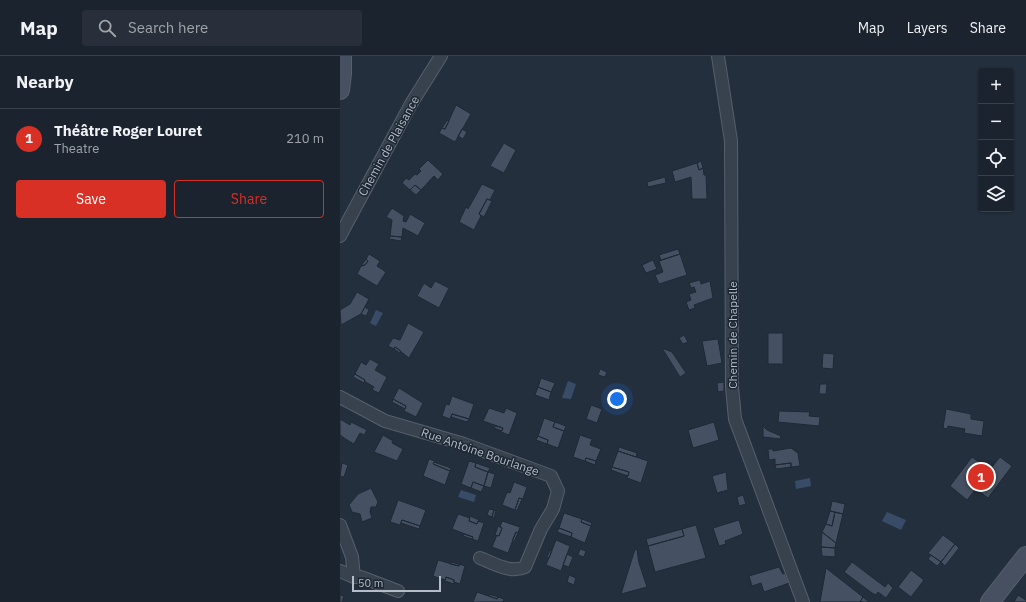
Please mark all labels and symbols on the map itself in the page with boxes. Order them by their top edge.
street label: Chemin de Plaisance [355,93,422,198]
street label: Chemin de Chapelle [725,281,740,389]
your location [607,389,627,409]
street label: Rue Antoine Bourlange [419,424,541,479]
pin: 1 [968,462,994,492]
scale bar [352,574,441,593]

